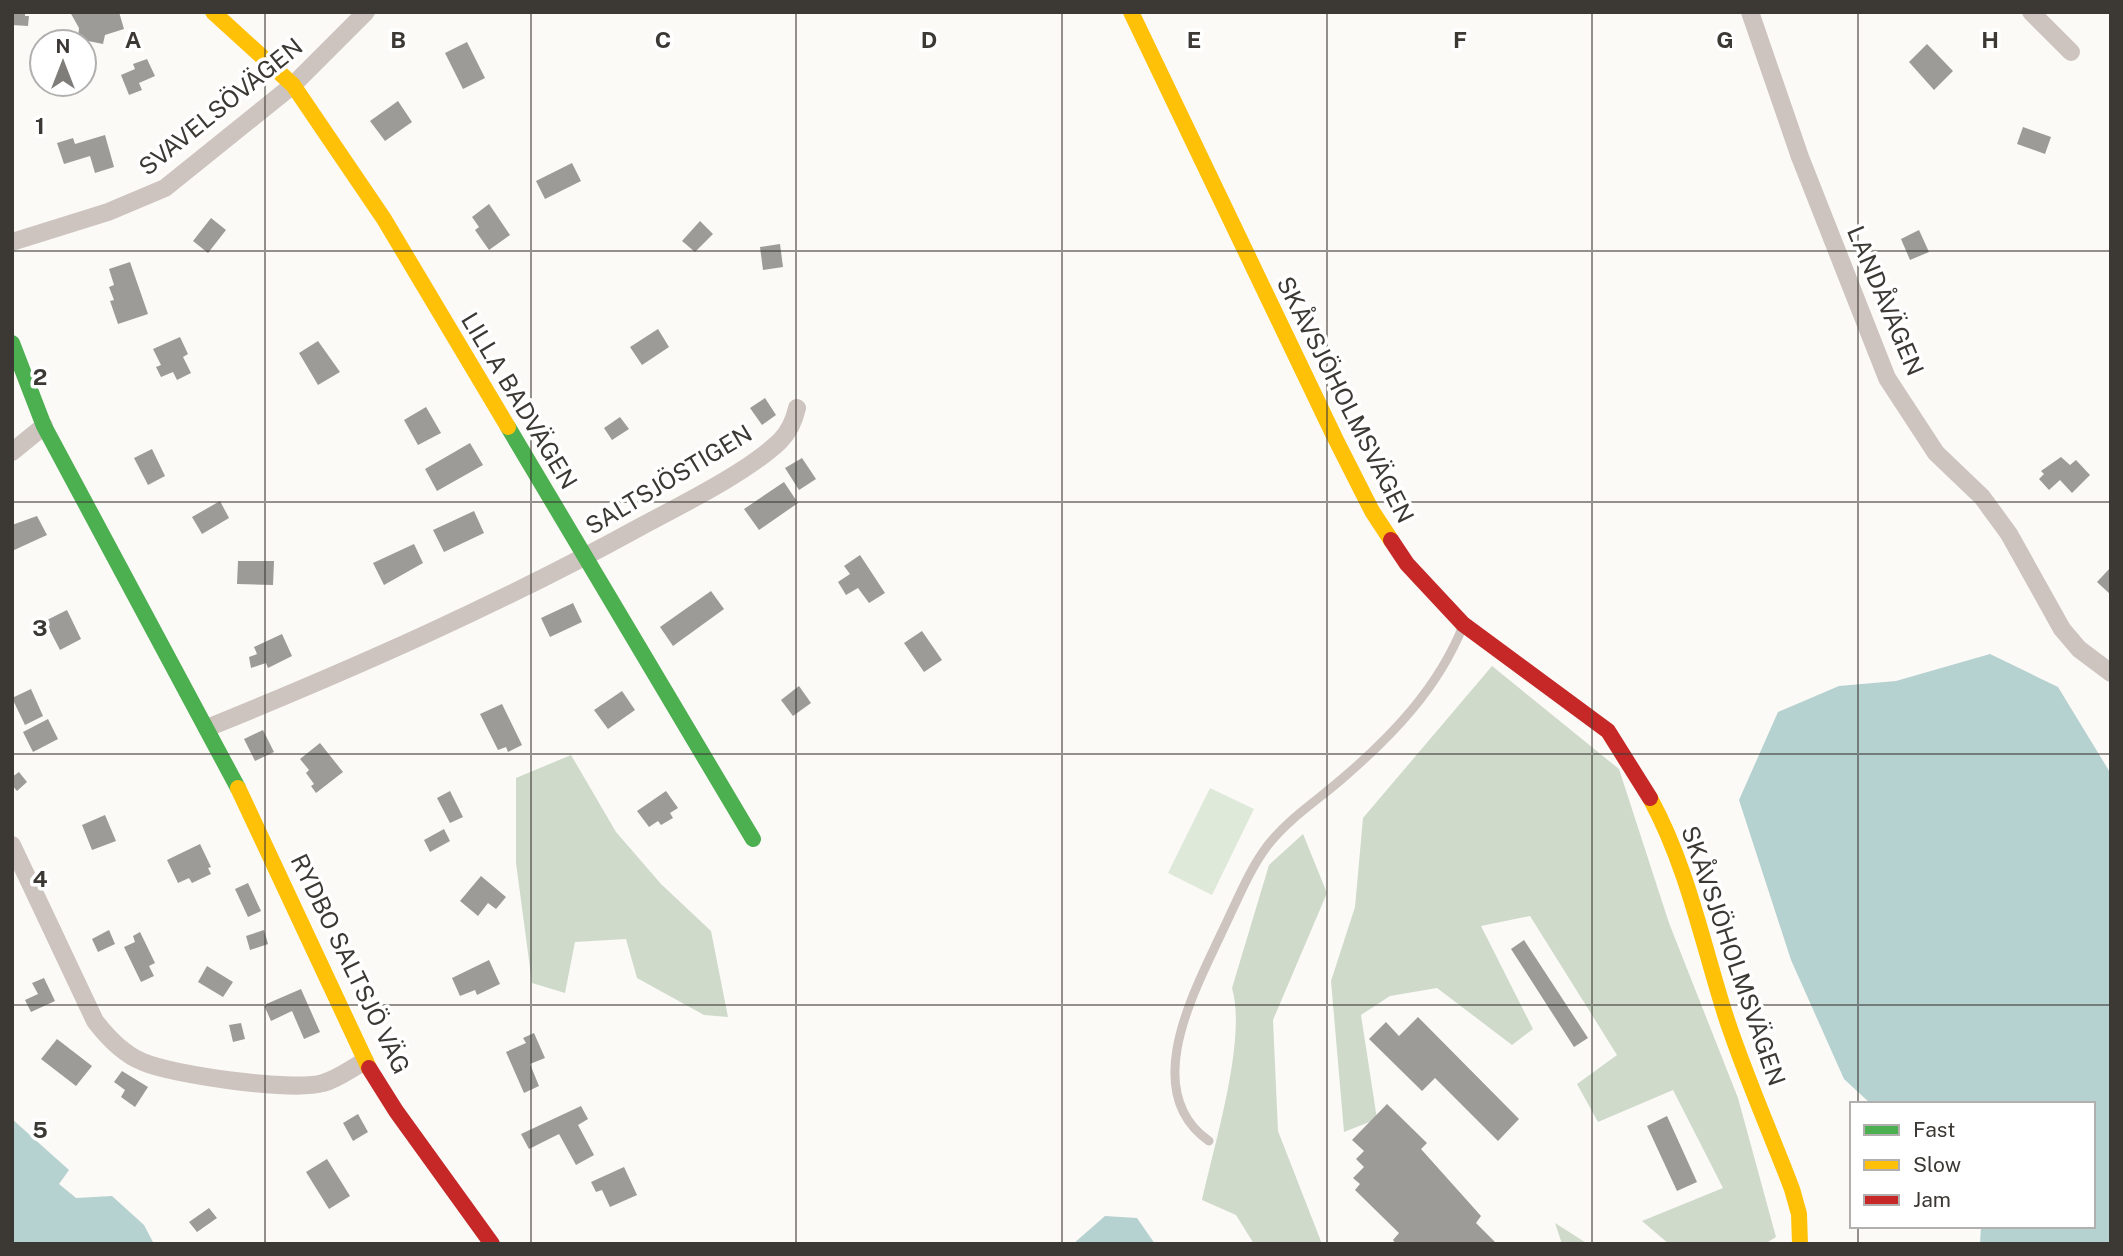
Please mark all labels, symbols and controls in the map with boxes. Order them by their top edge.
text: B [390,26,406,53]
text: C [655,26,671,53]
text: D [921,26,937,53]
text: E [1187,26,1201,53]
text: F [1453,26,1467,53]
text: G [1716,26,1734,53]
text: H [1981,26,1999,53]
north arrow [28,28,98,98]
street label: SVAVELSÖVÄGEN [133,32,309,182]
text: N [56,35,70,57]
text: 1 [35,112,45,139]
street label: LANDÅVÄGEN [1842,221,1931,380]
street label: SKÅVSJÖHOLMSVÄGEN [1271,271,1421,527]
street label: LILLA BADVÄGEN [456,307,584,494]
text: 2 [33,363,47,390]
street label: SALTSJÖSTIGEN [580,418,757,540]
text: 3 [32,614,48,641]
street label: SKÅVSJÖHOLMSVÄGEN [1676,822,1793,1089]
street label: RYDBO SALTSJÖ VÄG [286,849,417,1078]
text: 4 [32,865,48,892]
legend [1850,1102,2095,1228]
text: 5 [32,1116,48,1143]
text: Fast [1913,1117,1955,1142]
text: Slow [1913,1152,1961,1177]
text: Jam [1913,1187,1951,1212]

